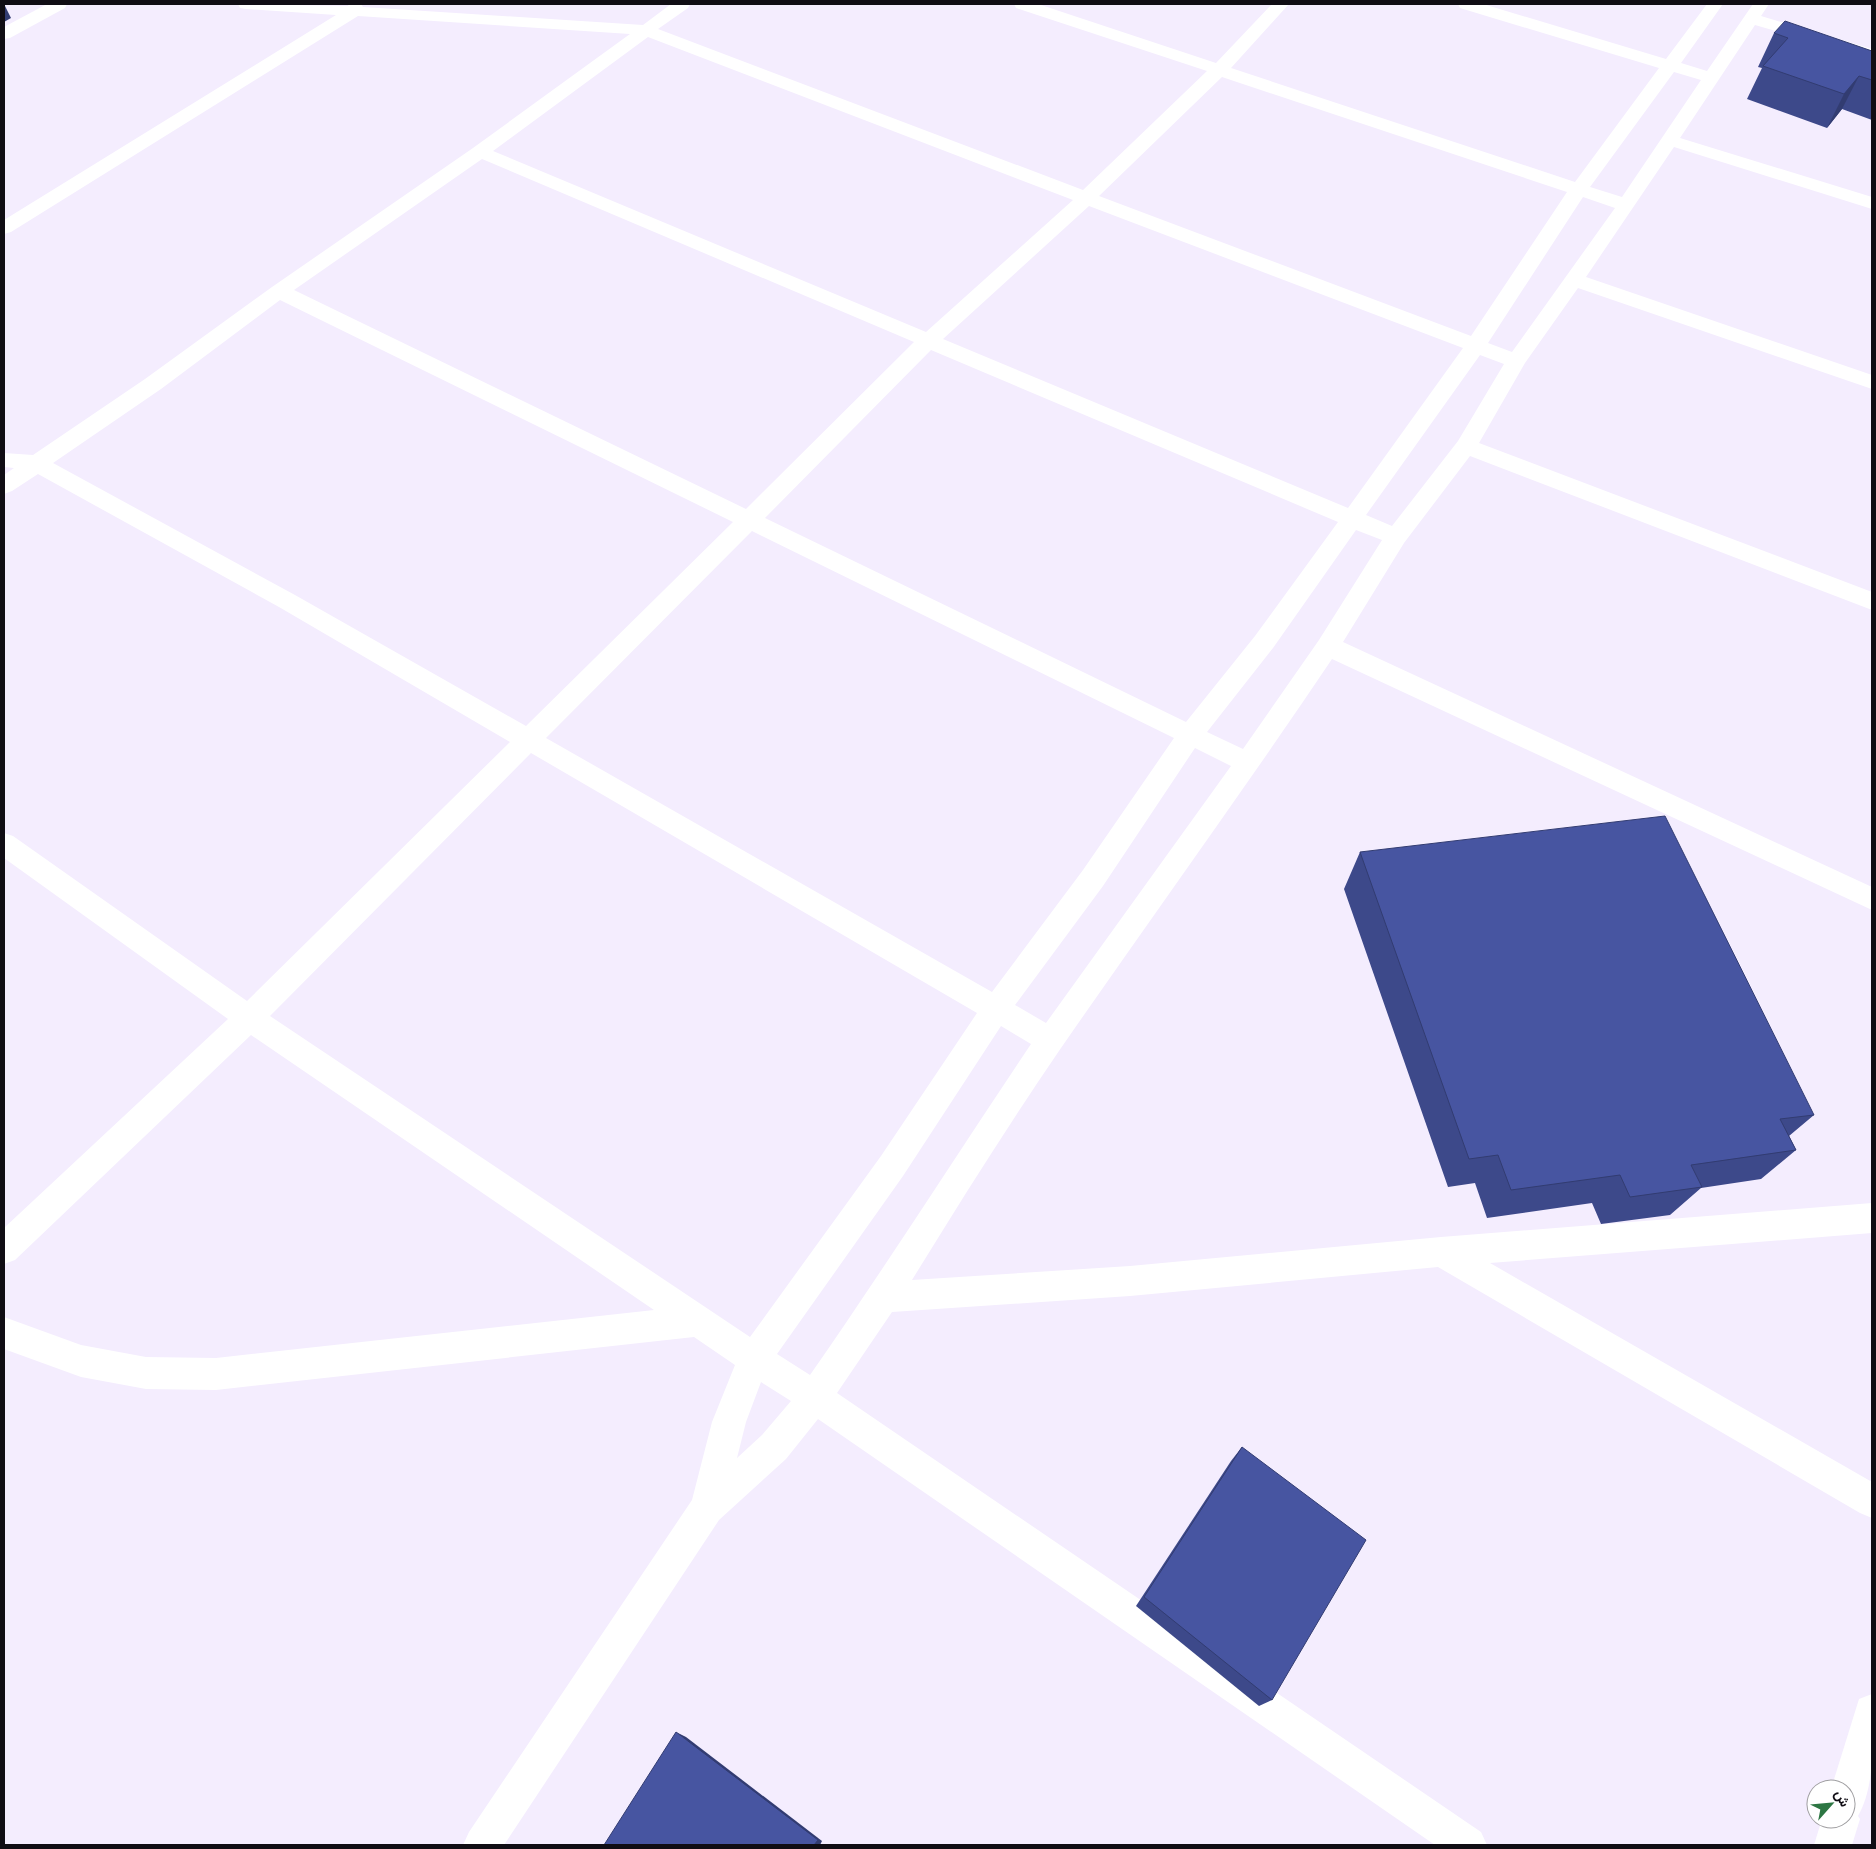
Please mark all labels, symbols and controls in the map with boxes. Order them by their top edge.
north arrow [1806,1779,1856,1829]
text: ش [1831,1787,1855,1810]

